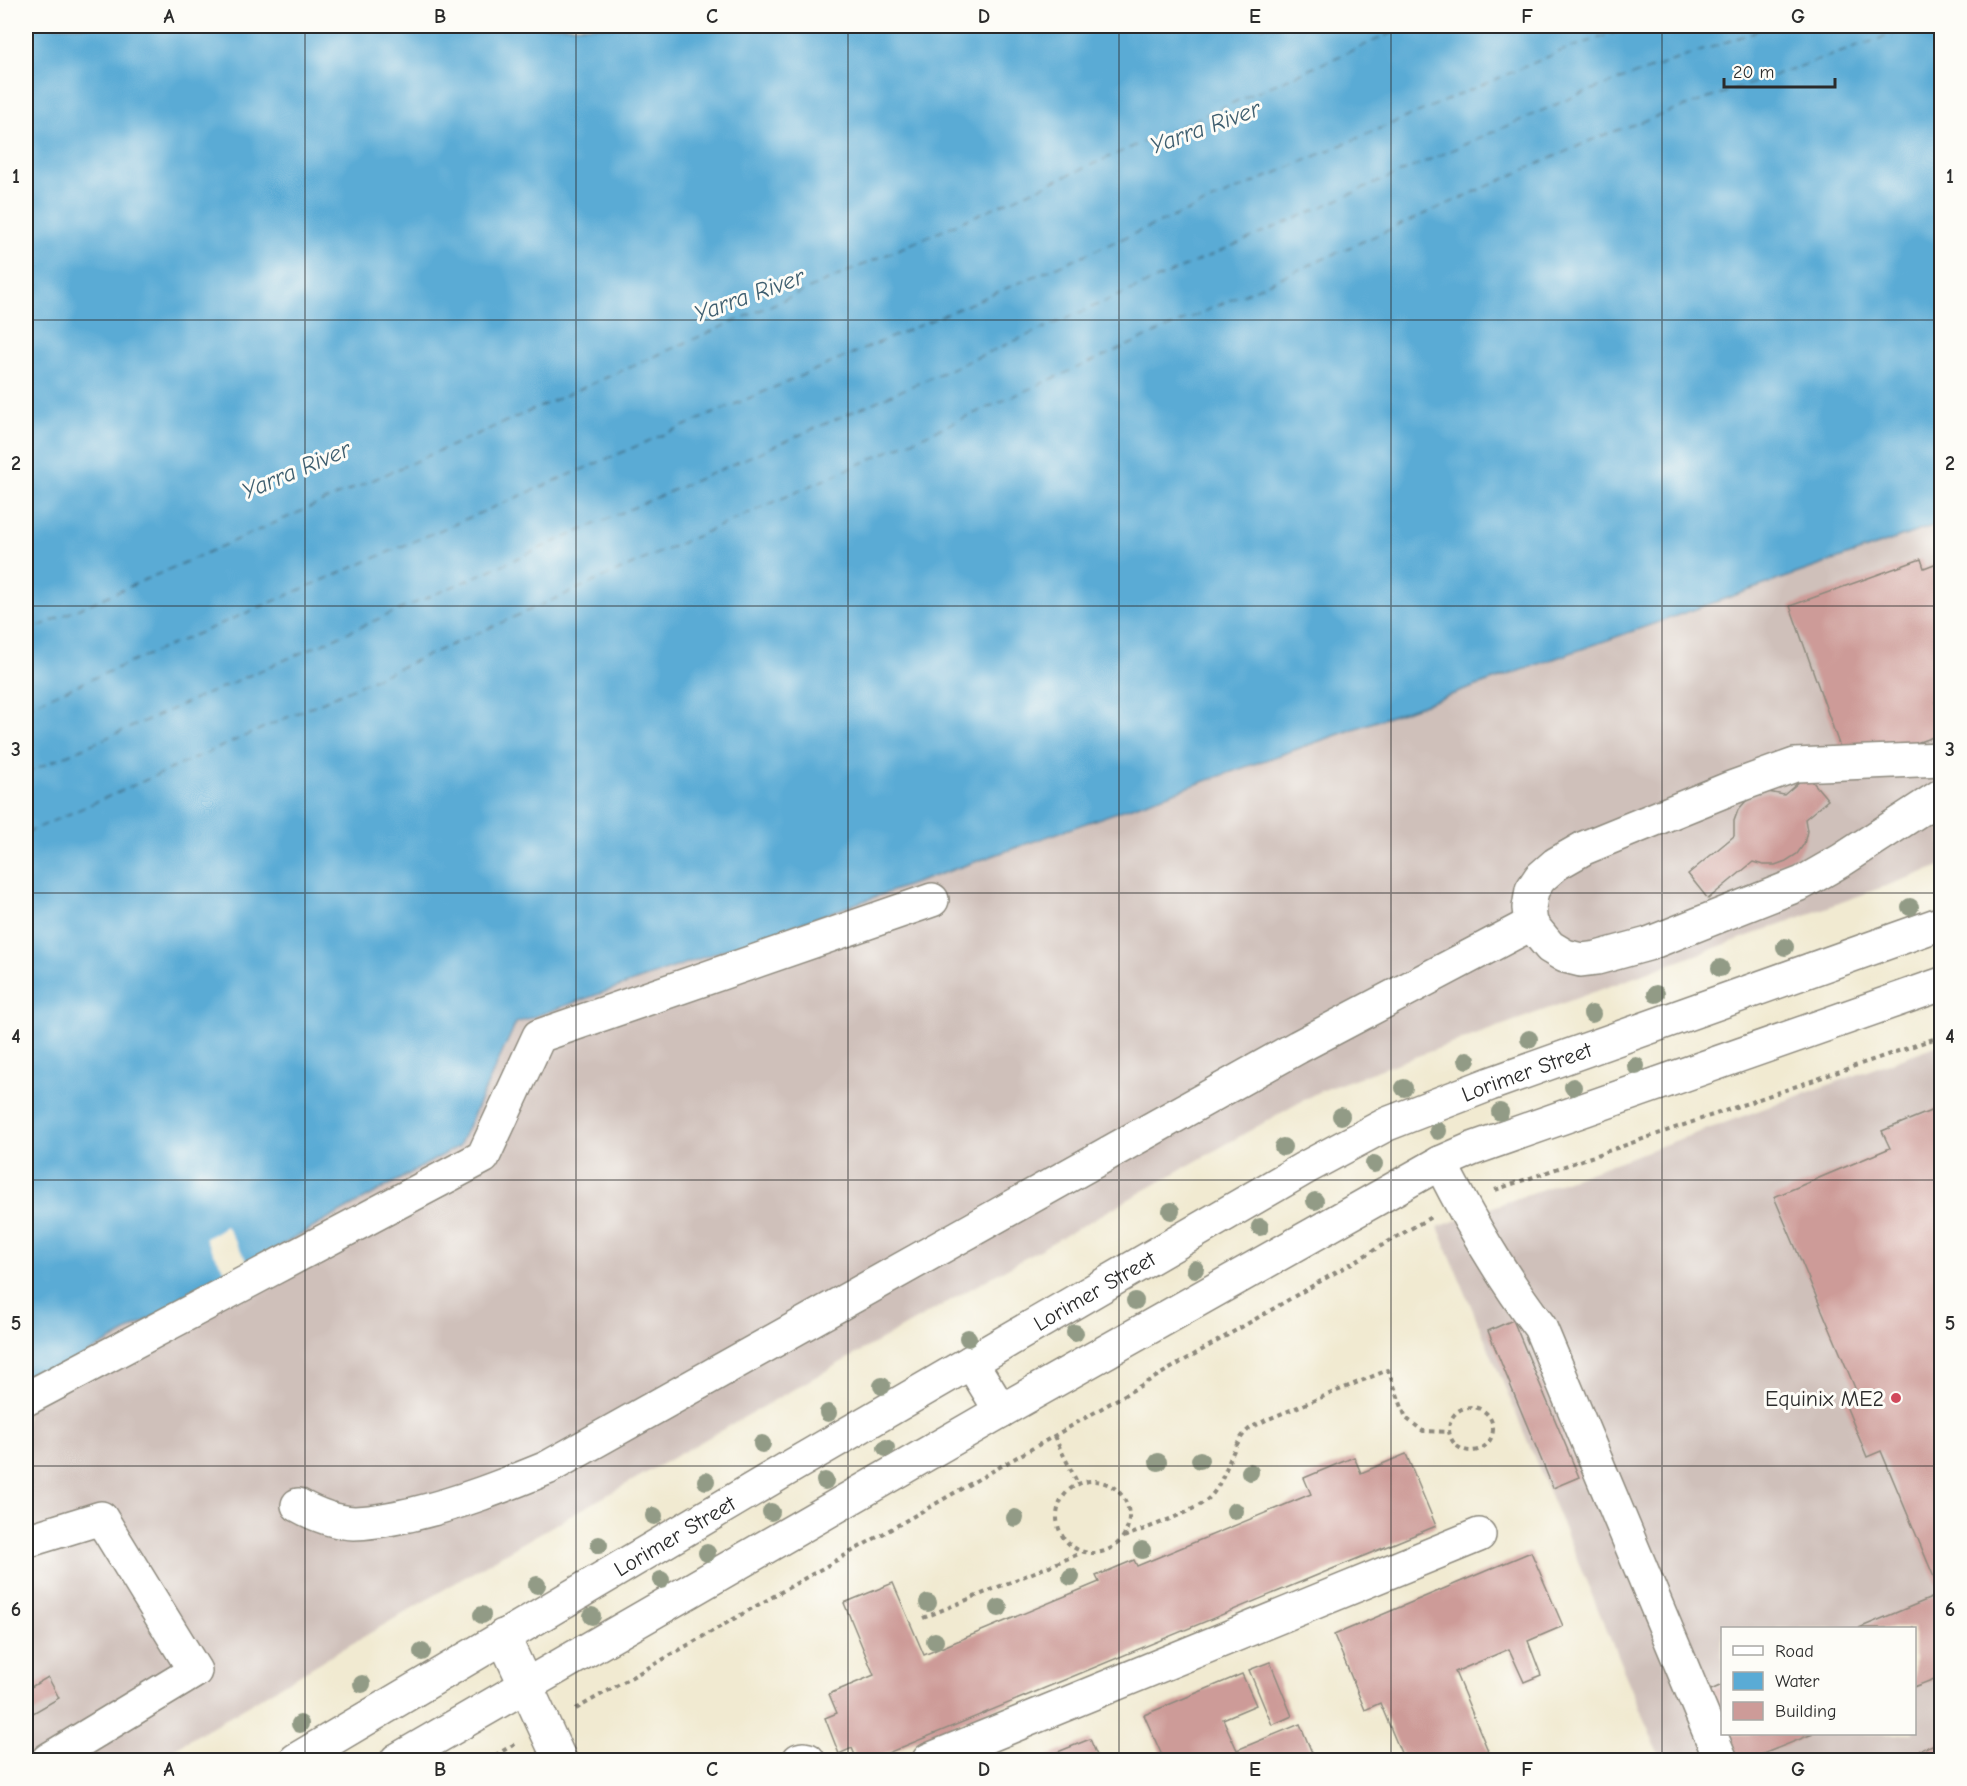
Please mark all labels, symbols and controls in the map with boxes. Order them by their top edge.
text: A [163,5,175,28]
text: B [434,5,446,28]
text: C [706,5,718,28]
text: D [978,5,990,28]
text: E [1249,5,1261,28]
text: F [1521,5,1533,28]
text: G [1791,5,1805,28]
scale bar [1724,51,1835,89]
text: 20 m [1733,62,1774,83]
water label: Yarra River [1146,94,1265,160]
text: 1 [12,165,20,188]
text: 1 [1946,165,1954,188]
water label: Yarra River [690,262,809,328]
water label: Yarra River [238,434,356,505]
text: 2 [11,452,21,475]
text: 2 [1945,452,1955,475]
text: 3 [11,738,21,761]
text: 3 [1945,738,1955,761]
text: 4 [11,1025,21,1048]
text: 4 [1945,1025,1955,1048]
street label: Lorimer Street [1458,1037,1596,1108]
street label: Lorimer Street [1029,1245,1161,1337]
text: 5 [11,1312,21,1335]
text: 5 [1945,1312,1955,1335]
place label: Equinix ME2 [1765,1386,1884,1412]
marker: Equinix ME2 [1889,1391,1903,1405]
street label: Lorimer Street [610,1490,741,1582]
text: 6 [11,1598,21,1621]
text: 6 [1945,1598,1955,1621]
legend [1721,1627,1916,1735]
text: Road [1775,1641,1814,1662]
text: Water [1775,1671,1820,1692]
text: Building [1775,1701,1837,1722]
text: A [163,1758,175,1781]
text: B [434,1758,446,1781]
text: C [706,1758,718,1781]
text: D [978,1758,990,1781]
text: E [1249,1758,1261,1781]
text: F [1521,1758,1533,1781]
text: G [1791,1758,1805,1781]

